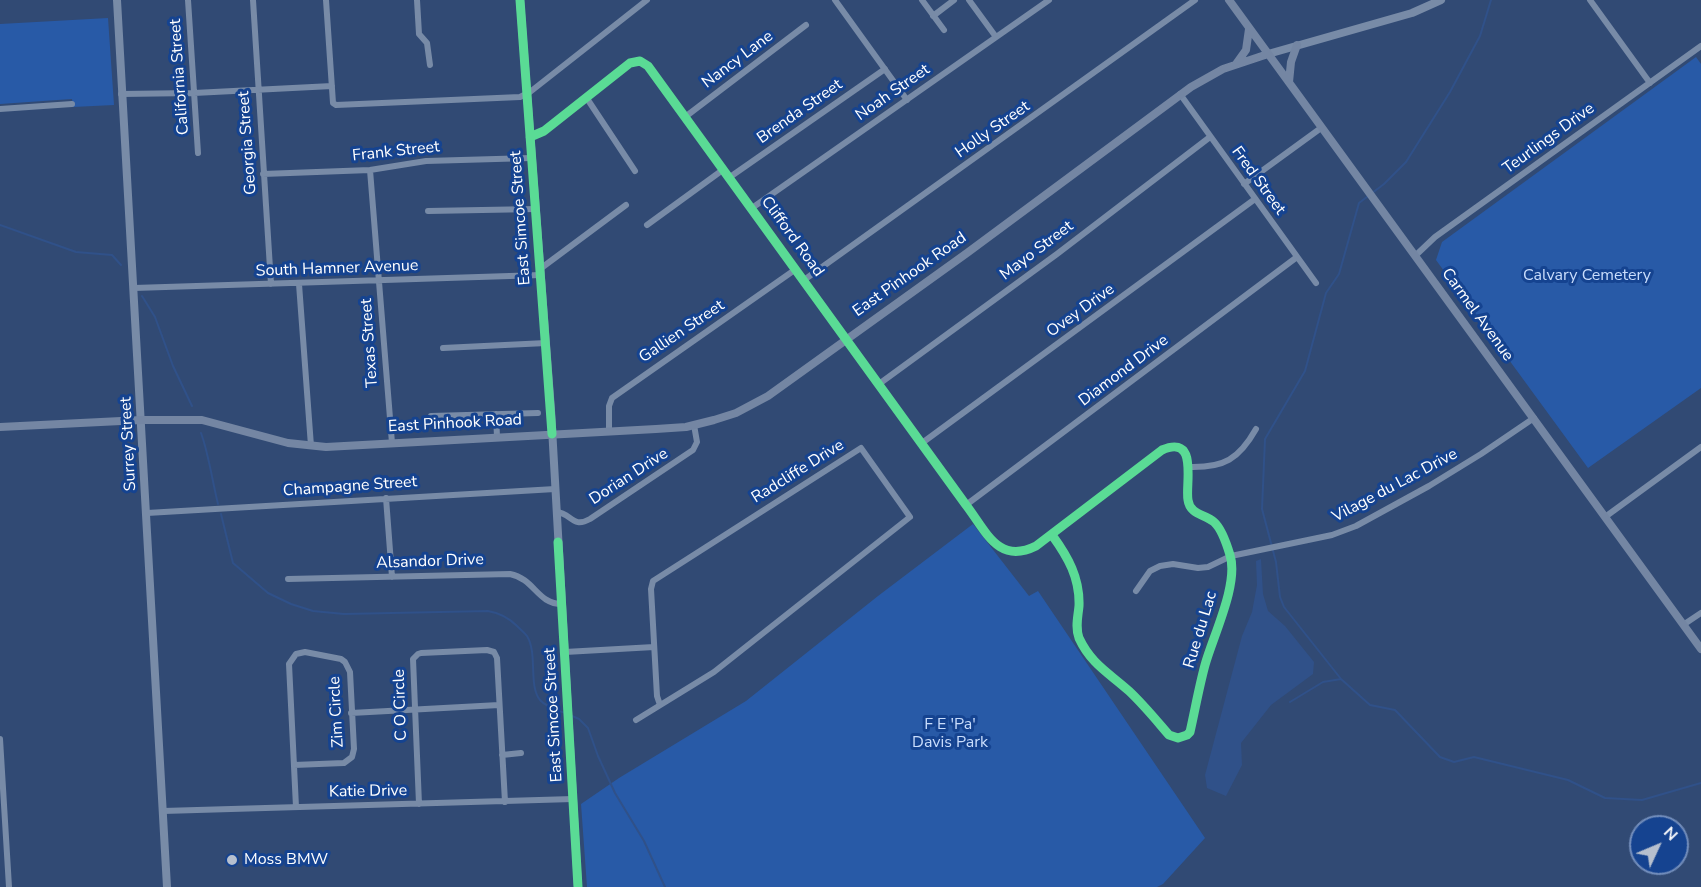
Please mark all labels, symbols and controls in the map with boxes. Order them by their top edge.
street label: California Street [166,18,194,136]
street label: Nancy Lane [699,27,777,93]
street label: Noah Street [852,60,934,126]
street label: Brenda Street [754,76,846,148]
street label: Georgia Street [235,90,261,196]
street label: Holly Street [952,97,1034,163]
street label: Teurlings Drive [1500,99,1598,179]
street label: Frank Street [351,138,441,166]
street label: Fred Street [1227,143,1289,219]
street label: East Simcoe Street [507,150,535,286]
street label: Clifford Road [756,193,828,281]
street label: Mayo Street [997,217,1077,285]
street label: East Pinhook Road [850,229,970,321]
street label: South Hamner Avenue [255,257,419,281]
street label: Carmel Avenue [1437,265,1517,365]
park label: Calvary Cemetery [1523,266,1651,286]
street label: Ovey Drive [1043,280,1119,342]
street label: Gallien Street [636,296,728,368]
street label: Texas Street [357,298,383,388]
street label: Diamond Drive [1075,331,1173,411]
street label: Surrey Street [117,396,141,492]
street label: East Pinhook Road [388,411,522,437]
street label: Radcliffe Drive [748,436,848,508]
street label: Dorian Drive [586,444,672,510]
street label: Vilage du Lac Drive [1329,445,1461,527]
street label: Champagne Street [282,473,418,501]
street label: Alsandor Drive [376,551,484,573]
street label: Rue du Lac [1180,589,1222,671]
street label: East Simcoe Street [541,647,567,783]
street label: C O Circle [390,669,412,741]
street label: Zim Circle [326,676,348,748]
park label: F E 'Pa' Davis Park [912,715,988,753]
street label: Katie Drive [329,782,407,802]
north arrow [1629,815,1689,875]
text: N [1658,822,1683,846]
place label: Moss BMW [244,850,328,870]
marker: Moss BMW [225,853,239,867]

